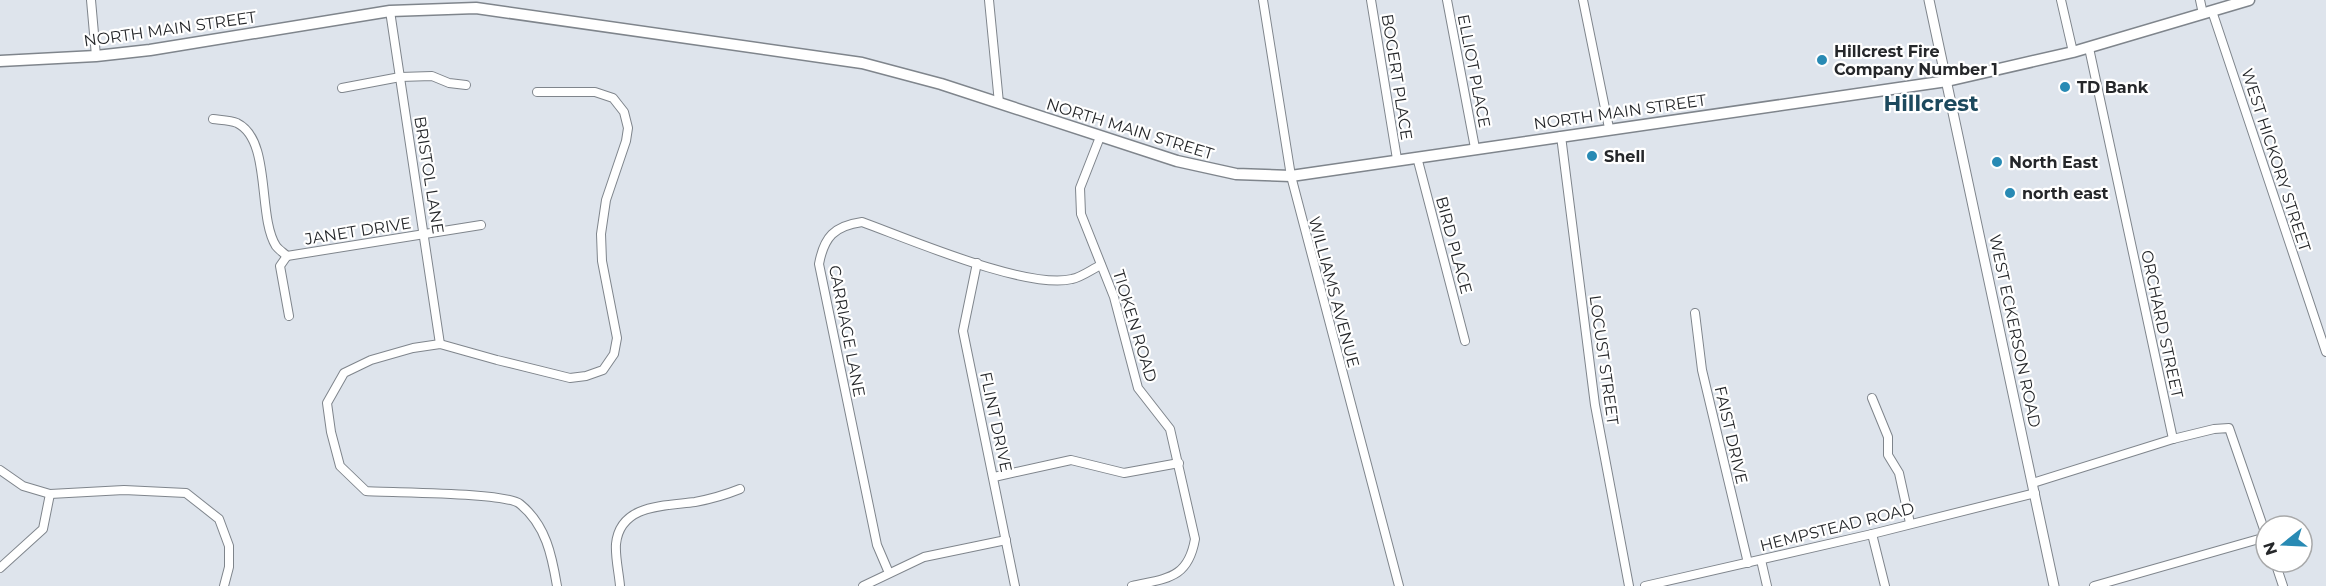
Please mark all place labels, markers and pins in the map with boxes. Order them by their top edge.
place label: Hillcrest Fire Company Number 1 [1834,42,1998,79]
marker: Hillcrest Fire Company Number 1 [1815,53,1829,67]
place label: TD Bank [2077,78,2149,97]
marker: TD Bank [2058,80,2072,94]
place label: Shell [1604,147,1645,166]
marker: Shell [1585,149,1599,163]
place label: North East [2009,153,2098,172]
marker: North East [1990,155,2004,169]
place label: north east [2022,184,2109,203]
marker: north east [2003,186,2017,200]

